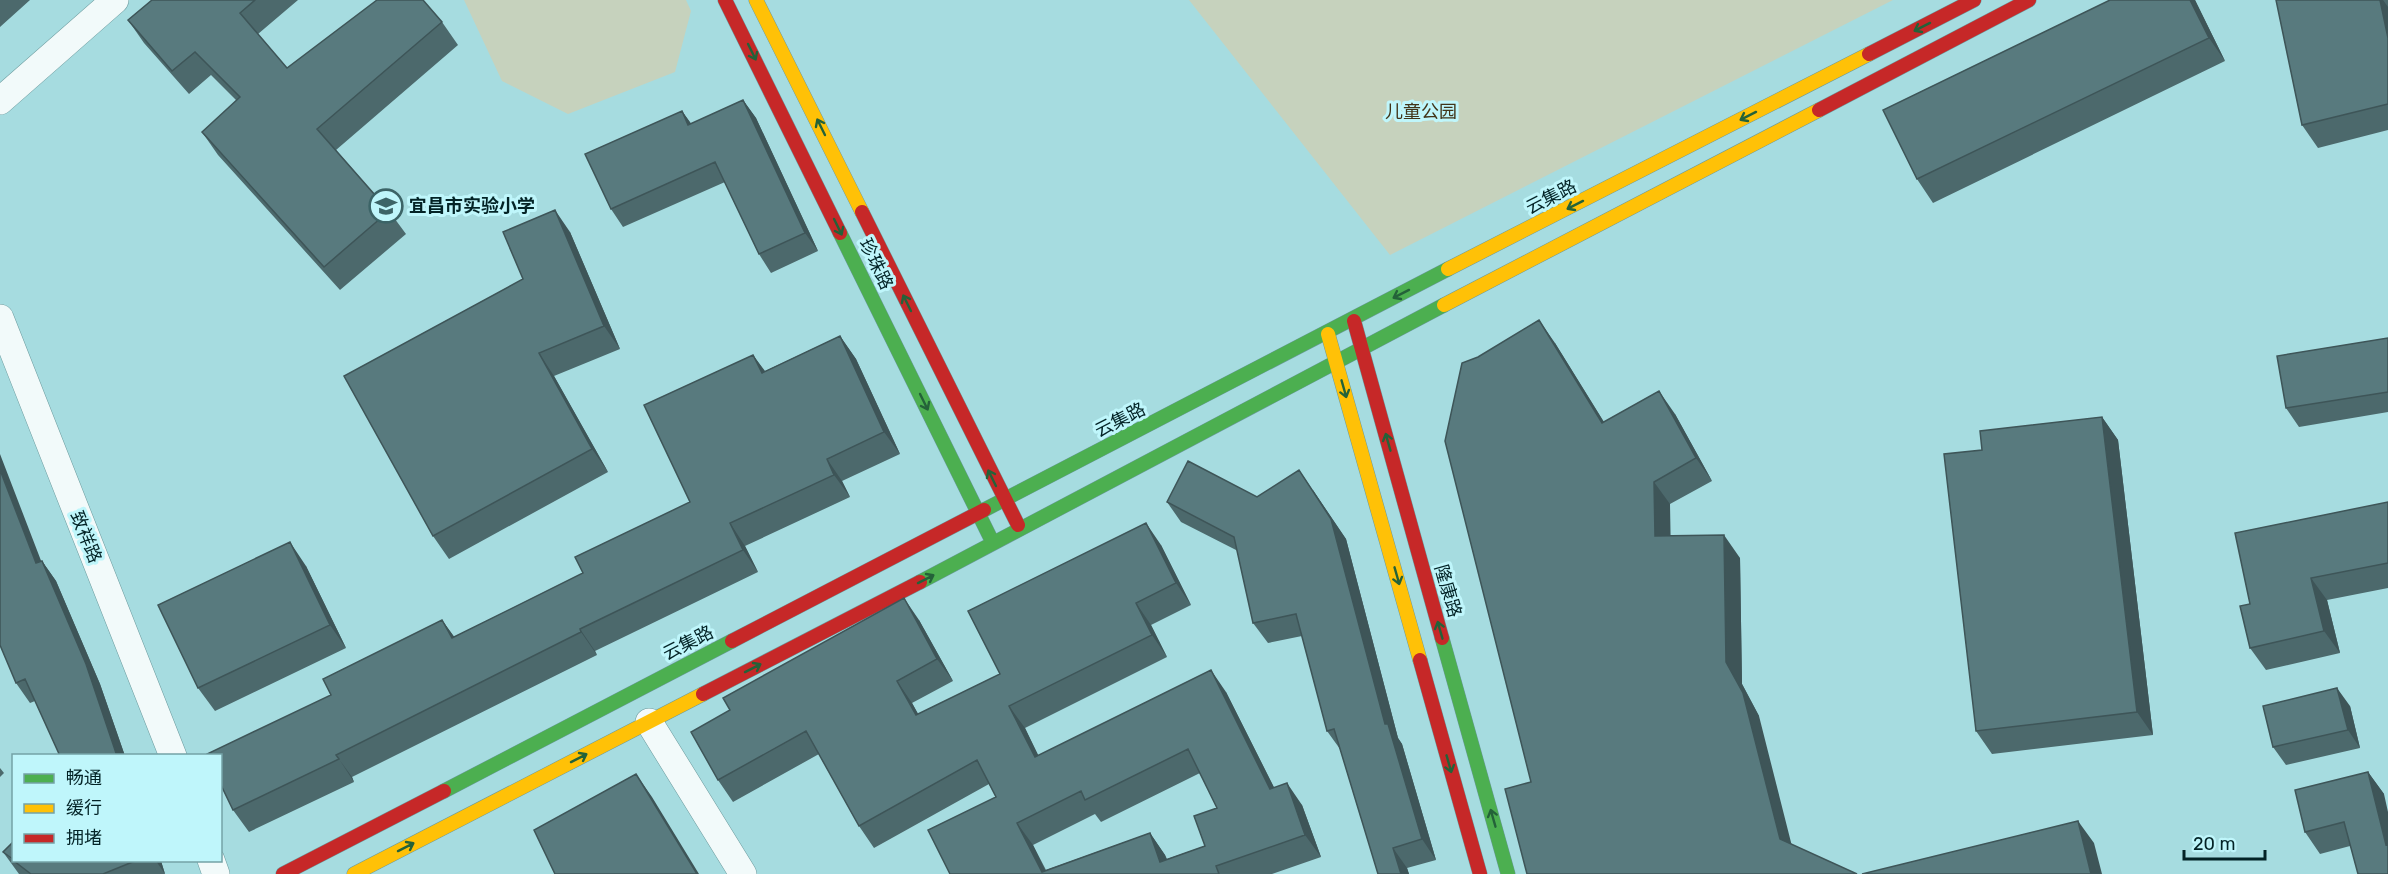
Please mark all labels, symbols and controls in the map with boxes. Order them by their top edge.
one-way arrow [1914,21,1931,33]
one-way arrow [746,43,758,61]
park label: 儿童公园 [1385,101,1457,123]
one-way arrow [1740,111,1758,122]
one-way arrow [815,119,827,137]
street label: 云集路 [1522,175,1580,219]
school or university icon: 宜昌市实验小学 [368,188,404,224]
place label: 宜昌市实验小学 [409,195,535,217]
one-way arrow [1566,200,1584,211]
one-way arrow [832,218,844,236]
street label: 珍珠路 [854,235,898,293]
one-way arrow [1393,288,1411,300]
one-way arrow [900,294,912,312]
one-way arrow [1339,379,1351,398]
one-way arrow [918,393,930,411]
street label: 云集路 [1091,398,1149,442]
one-way arrow [1382,433,1393,452]
one-way arrow [986,469,998,487]
street label: 致祥路 [66,508,106,566]
street label: 隆康路 [1430,562,1466,620]
one-way arrow [1392,567,1403,586]
one-way arrow [917,573,934,585]
street label: 云集路 [659,621,717,665]
one-way arrow [1434,621,1446,640]
one-way arrow [743,662,761,673]
one-way arrow [570,751,588,763]
legend [12,754,222,862]
one-way arrow [1444,754,1455,773]
text: 畅通 [66,767,102,789]
text: 缓行 [66,797,102,819]
one-way arrow [1487,809,1498,828]
scale bar [2184,823,2265,861]
text: 拥堵 [66,827,102,849]
text: 20 m [2193,833,2235,855]
one-way arrow [397,841,415,852]

